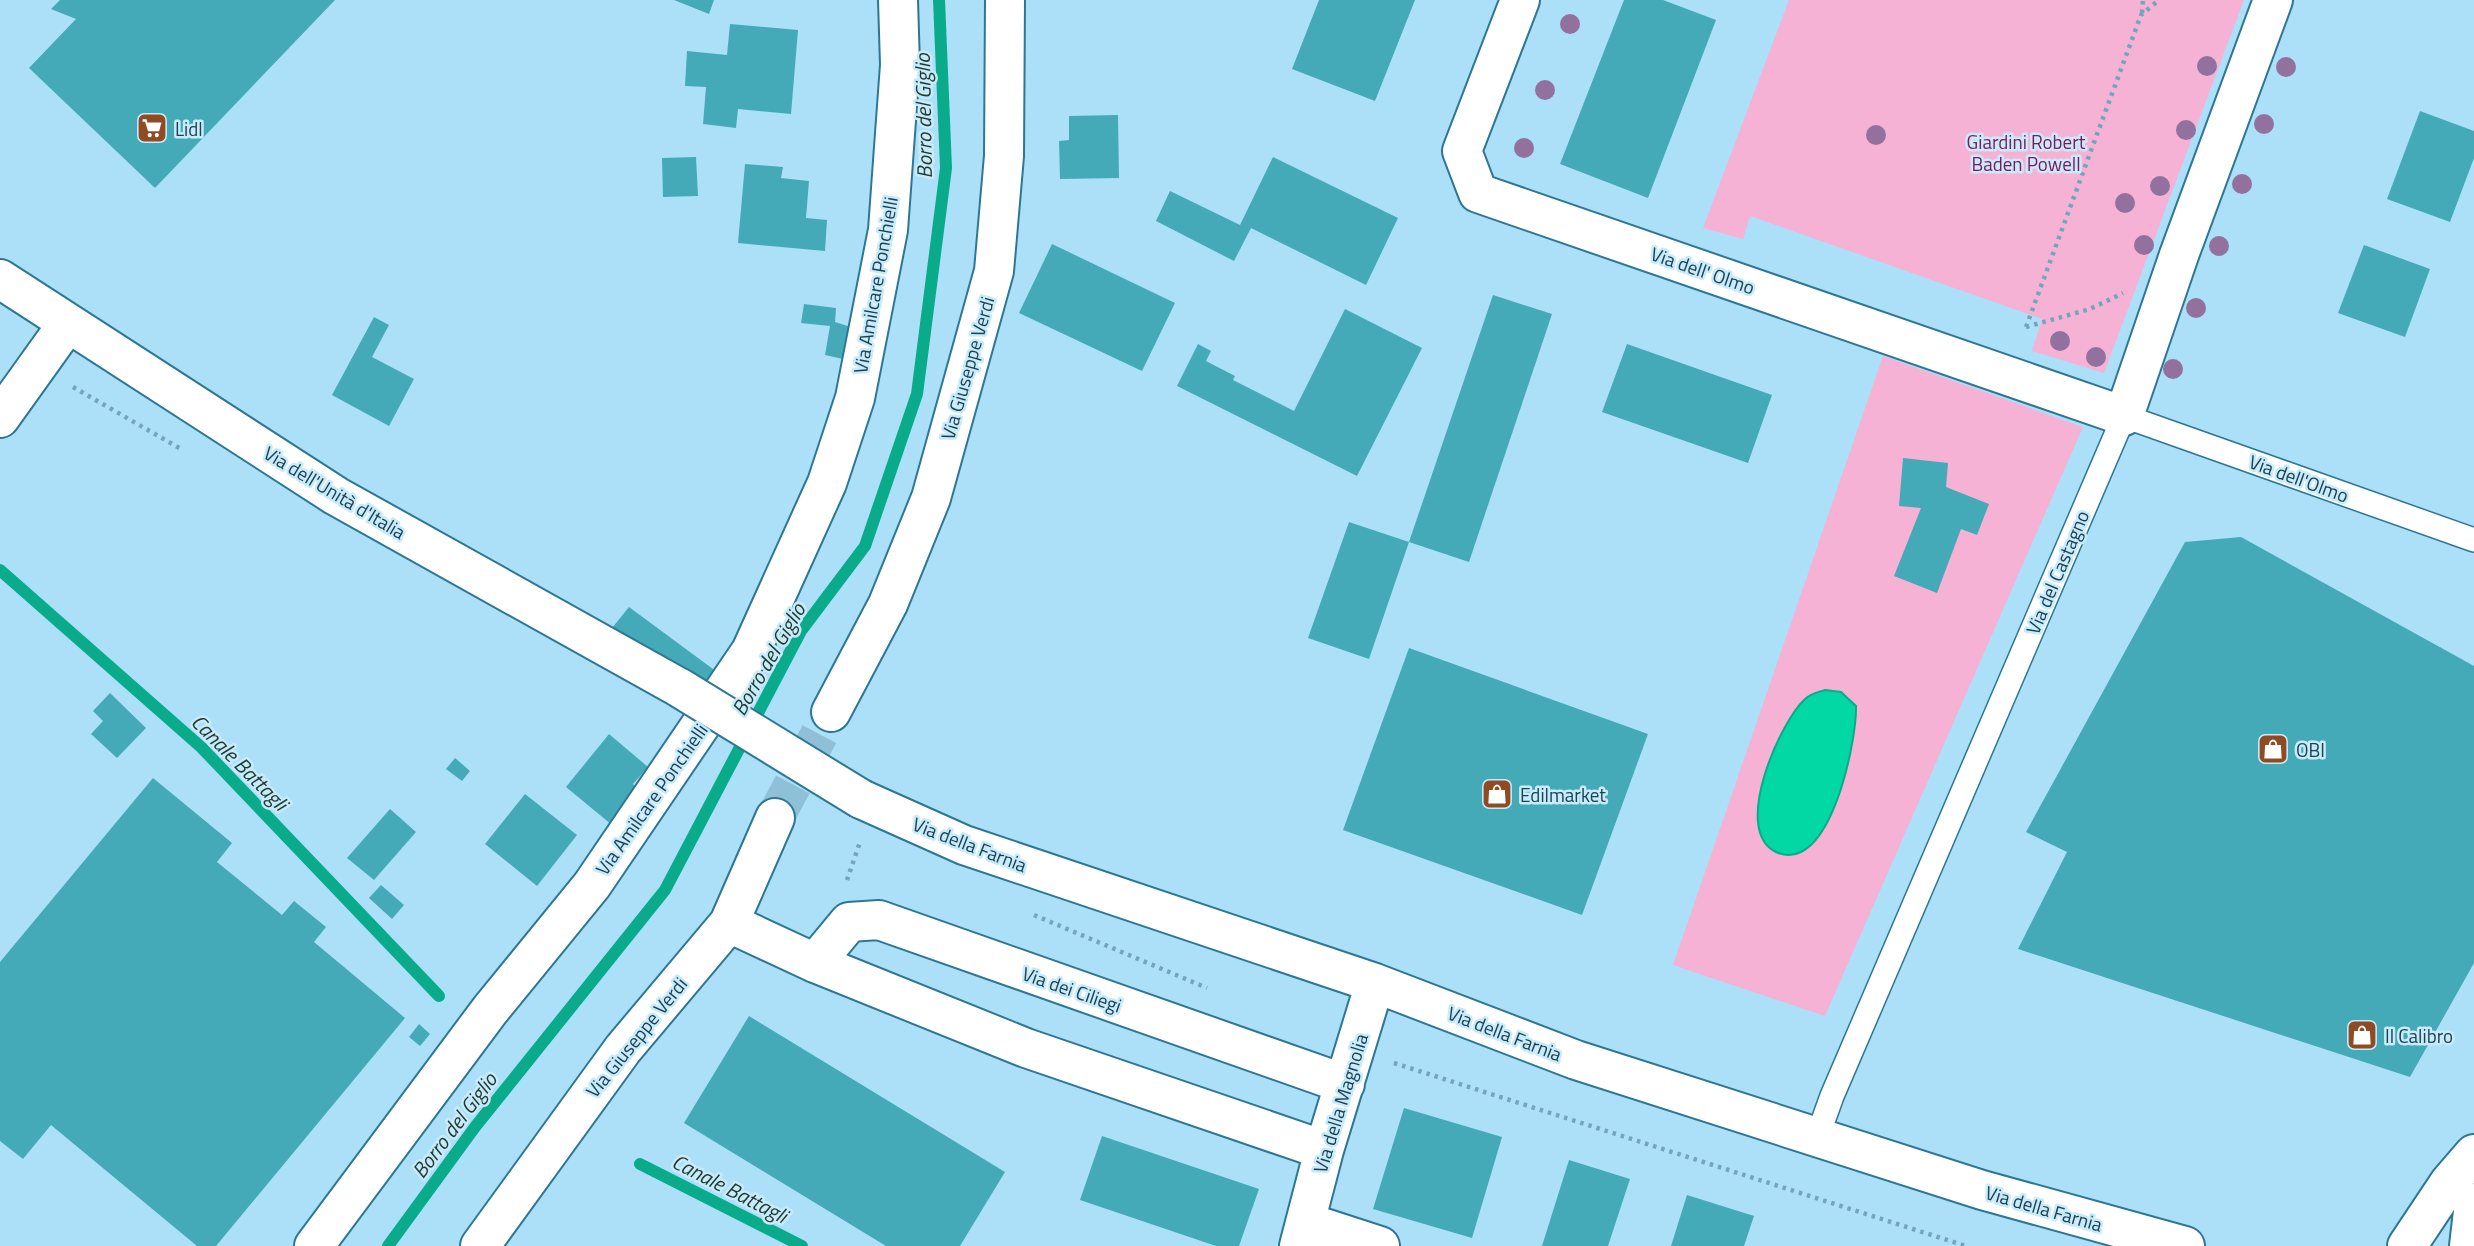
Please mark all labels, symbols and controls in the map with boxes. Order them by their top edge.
water label: Borro del Giglio [906,53,940,179]
supermarket icon: Lidl [135,111,169,145]
place label: Lidl [175,114,203,143]
park label: Giardini Robert Baden Powell [1967,127,2086,178]
street label: Via Amilcare Ponchielli [845,194,905,376]
street label: Via dell' Olmo [1647,239,1759,301]
street label: Via Giuseppe Verdi [933,293,1001,443]
street label: Via dell'Unità d'Italia [258,438,412,546]
street label: Via dell'Olmo [2245,447,2353,509]
street label: Via del Castagno [2018,506,2096,638]
water label: Borro del Giglio [723,596,813,721]
water label: Canale Battagli [184,706,298,820]
street label: Via Amilcare Ponchielli [588,717,714,881]
shop icon: OBI [2256,732,2290,766]
place label: OBI [2296,735,2325,764]
shop icon: Edilmarket [1480,777,1514,811]
place label: Edilmarket [1520,780,1606,809]
street label: Via della Farnia [909,809,1032,879]
street label: Via dei Ciliegi [1018,958,1126,1020]
street label: Via Giuseppe Verdi [578,970,694,1104]
street label: Via della Farnia [1444,998,1567,1068]
shop icon: Il Calibro [2345,1018,2379,1052]
place label: Il Calibro [2385,1021,2453,1050]
street label: Via della Magnolia [1305,1029,1375,1176]
water label: Borro del Giglio [404,1065,505,1185]
water label: Canale Battagli [667,1145,796,1232]
street label: Via della Farnia [1982,1177,2106,1239]

